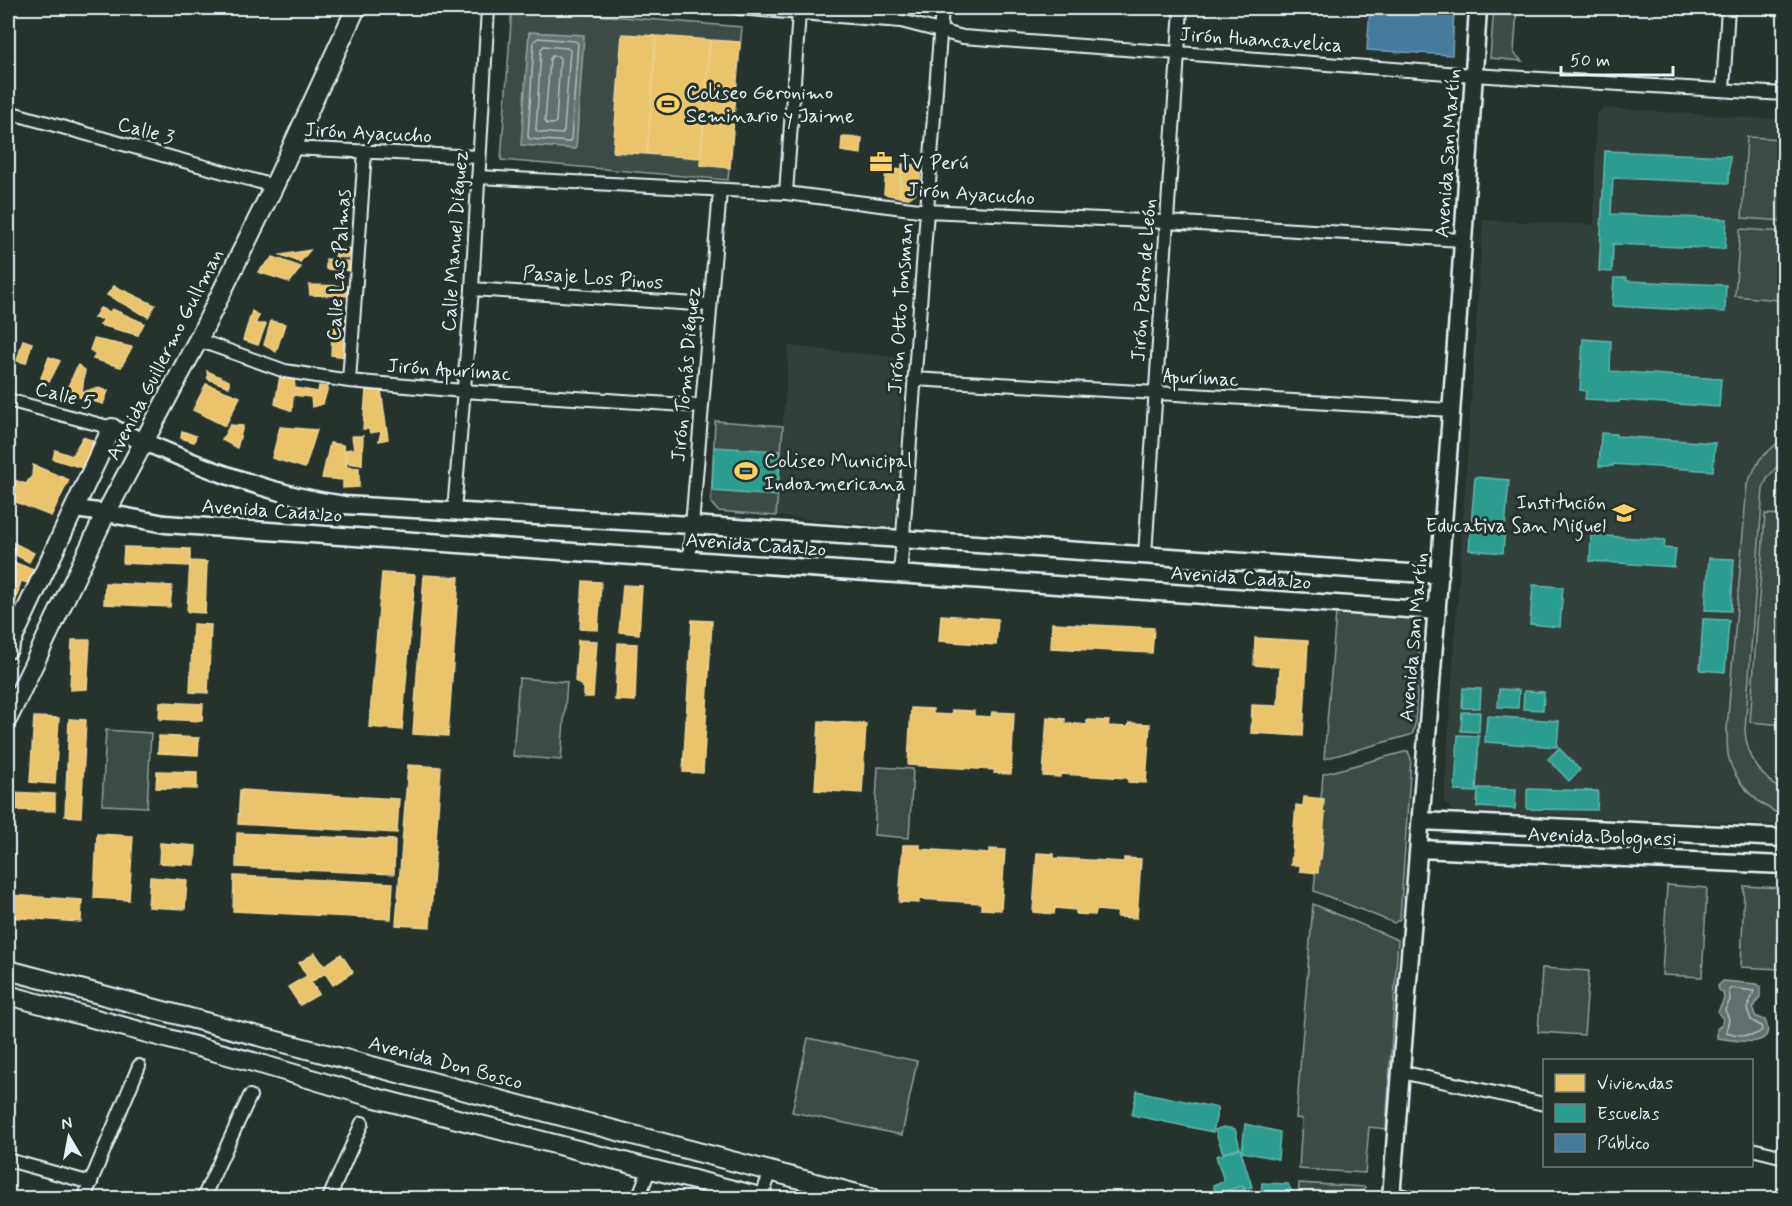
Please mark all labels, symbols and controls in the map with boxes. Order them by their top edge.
street label: Jirón Huancavelica [1179,21,1343,60]
scale bar [1561,39,1674,77]
text: 50 m [1570,49,1610,73]
street label: Avenida San Martín [1429,67,1468,239]
place label: Coliseo Geronimo Seminario y Jaime [686,80,854,130]
sports icon: Coliseo Geronimo Seminario y Jaime [655,91,681,117]
street label: Calle 3 [114,111,177,152]
street label: Jirón Ayacucho [303,117,433,150]
office icon: TV Perú [868,149,894,175]
street label: Calle Manuel Diéguez [436,150,475,332]
place label: TV Perú [899,150,968,177]
street label: Jirón Ayacucho [906,177,1036,212]
street label: Calle Las Palmas [321,188,358,342]
street label: Jirón Pedro de León [1125,198,1164,363]
street label: Jirón Otto Tonsman [882,221,921,395]
street label: Avenida Guillermo Gullman [100,244,231,465]
street label: Pasaje Los Pinos [522,260,664,297]
street label: Jirón Tomás Diéguez [665,285,708,463]
street label: Jirón Apurímac [386,353,512,389]
street label: Apurímac [1162,363,1239,395]
street label: Calle 5 [32,376,97,417]
place label: Coliseo Municipal Indoamericana [764,448,912,498]
sports icon: Coliseo Municipal Indoamericana [733,458,759,484]
place label: Institución Educativa San Miguel [1425,490,1606,542]
street label: Avenida Cadalzo [201,493,343,530]
school or university icon: Institución Educativa San Miguel [1611,500,1637,526]
street label: Avenida Cadalzo [685,527,827,564]
street label: Avenida San Martín [1394,551,1435,723]
street label: Avenida Cadalzo [1170,560,1312,597]
street label: Avenida Bolognesi [1527,821,1677,855]
street label: Avenida Don Bosco [366,1030,526,1097]
legend [1543,1059,1753,1167]
text: Viviendas [1597,1072,1673,1096]
text: Escuelas [1597,1102,1659,1126]
north arrow [39,1107,99,1167]
text: N [60,1112,74,1135]
text: Público [1597,1132,1650,1156]

